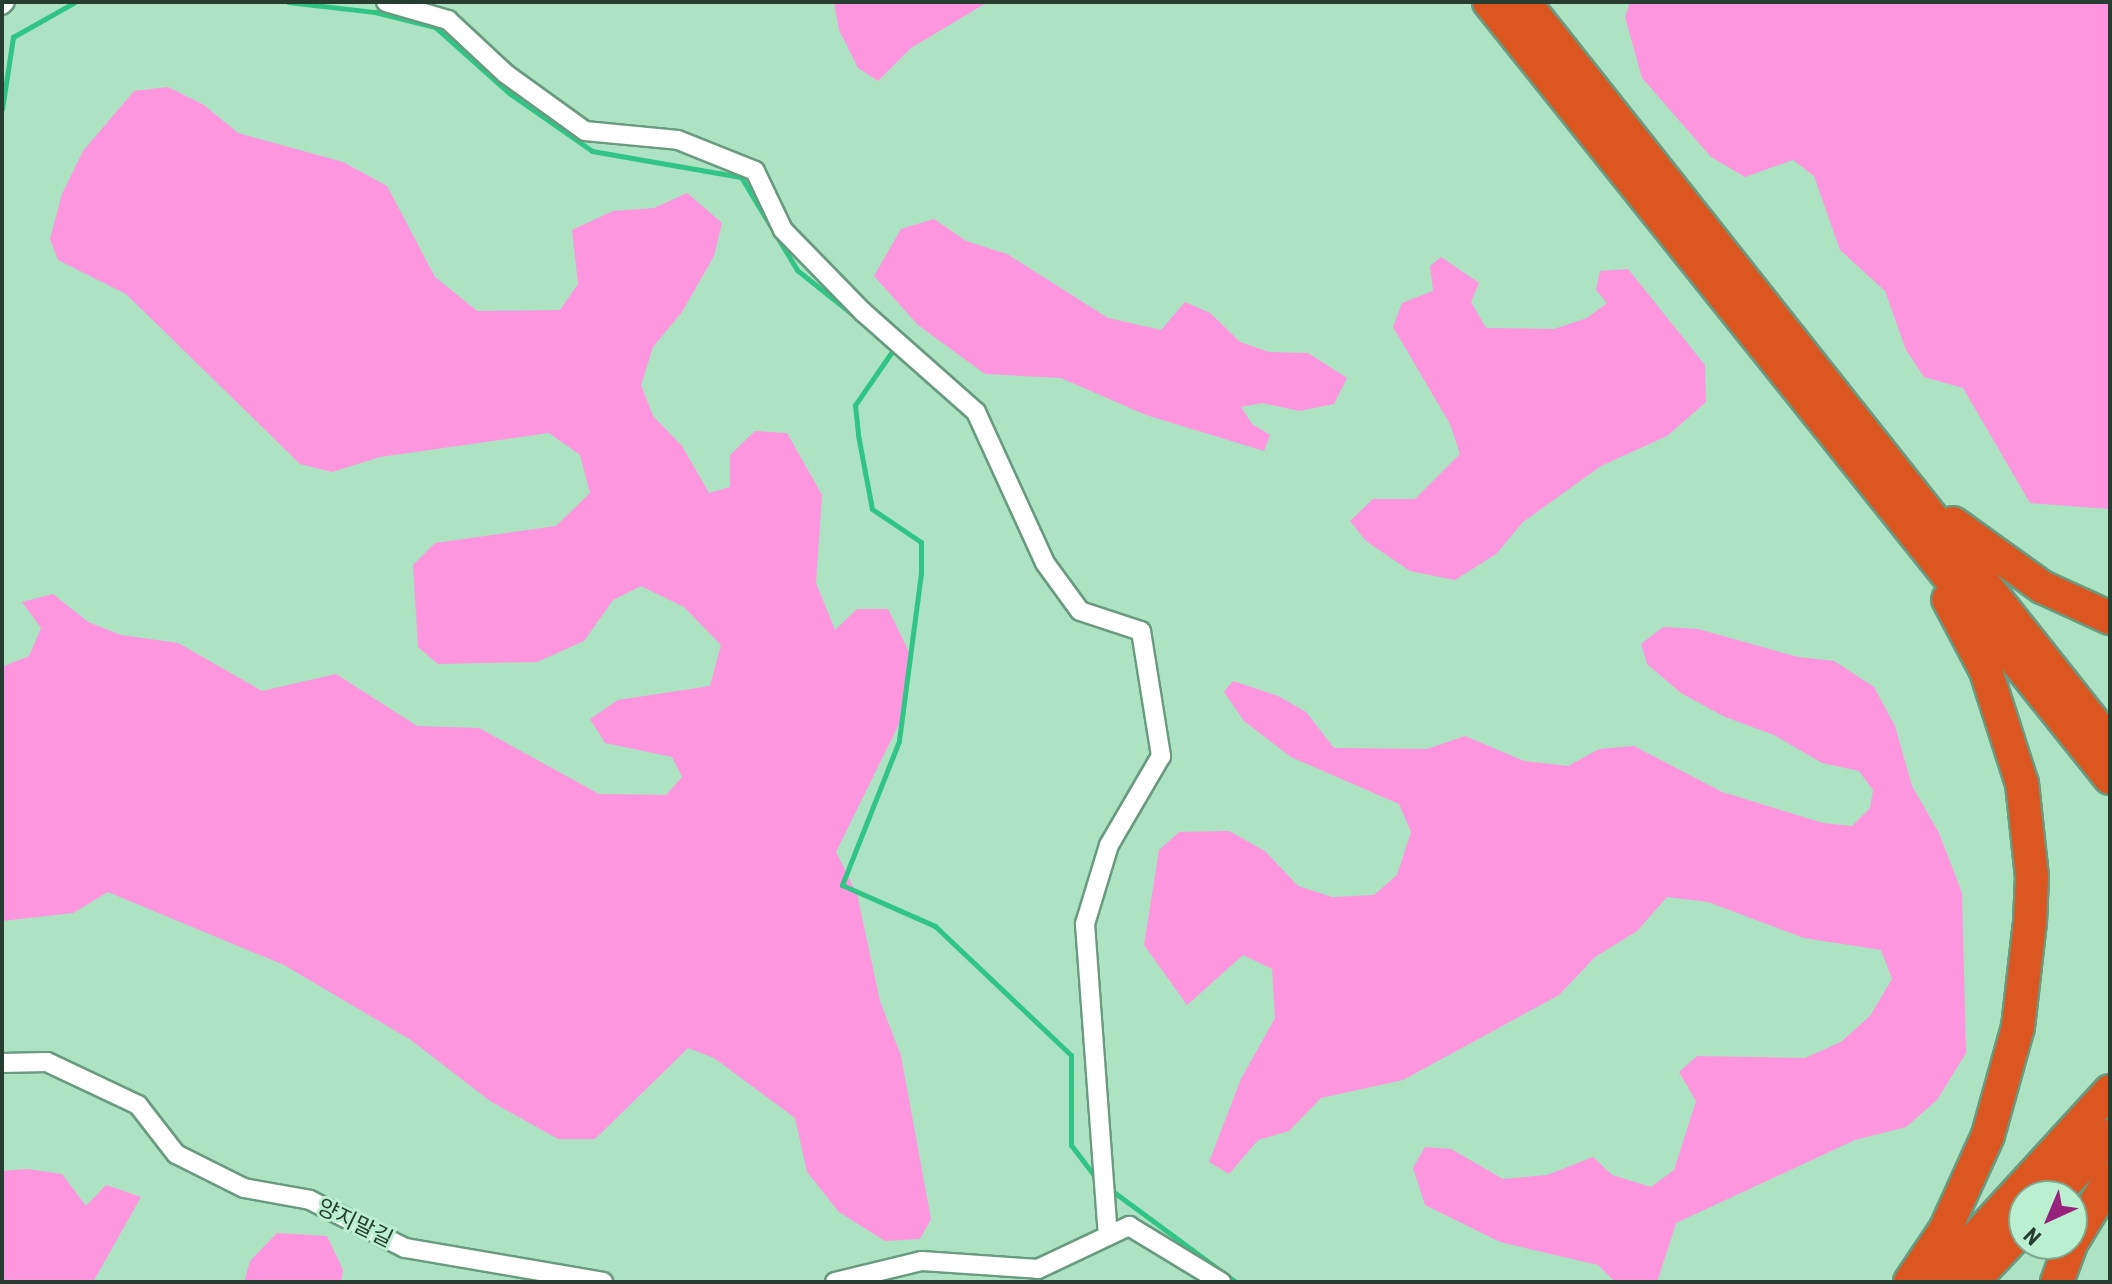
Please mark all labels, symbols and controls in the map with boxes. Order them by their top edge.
north arrow [2008,1180,2088,1260]
street label: 양지말길 [313,1193,397,1253]
text: N [2019,1223,2046,1250]

